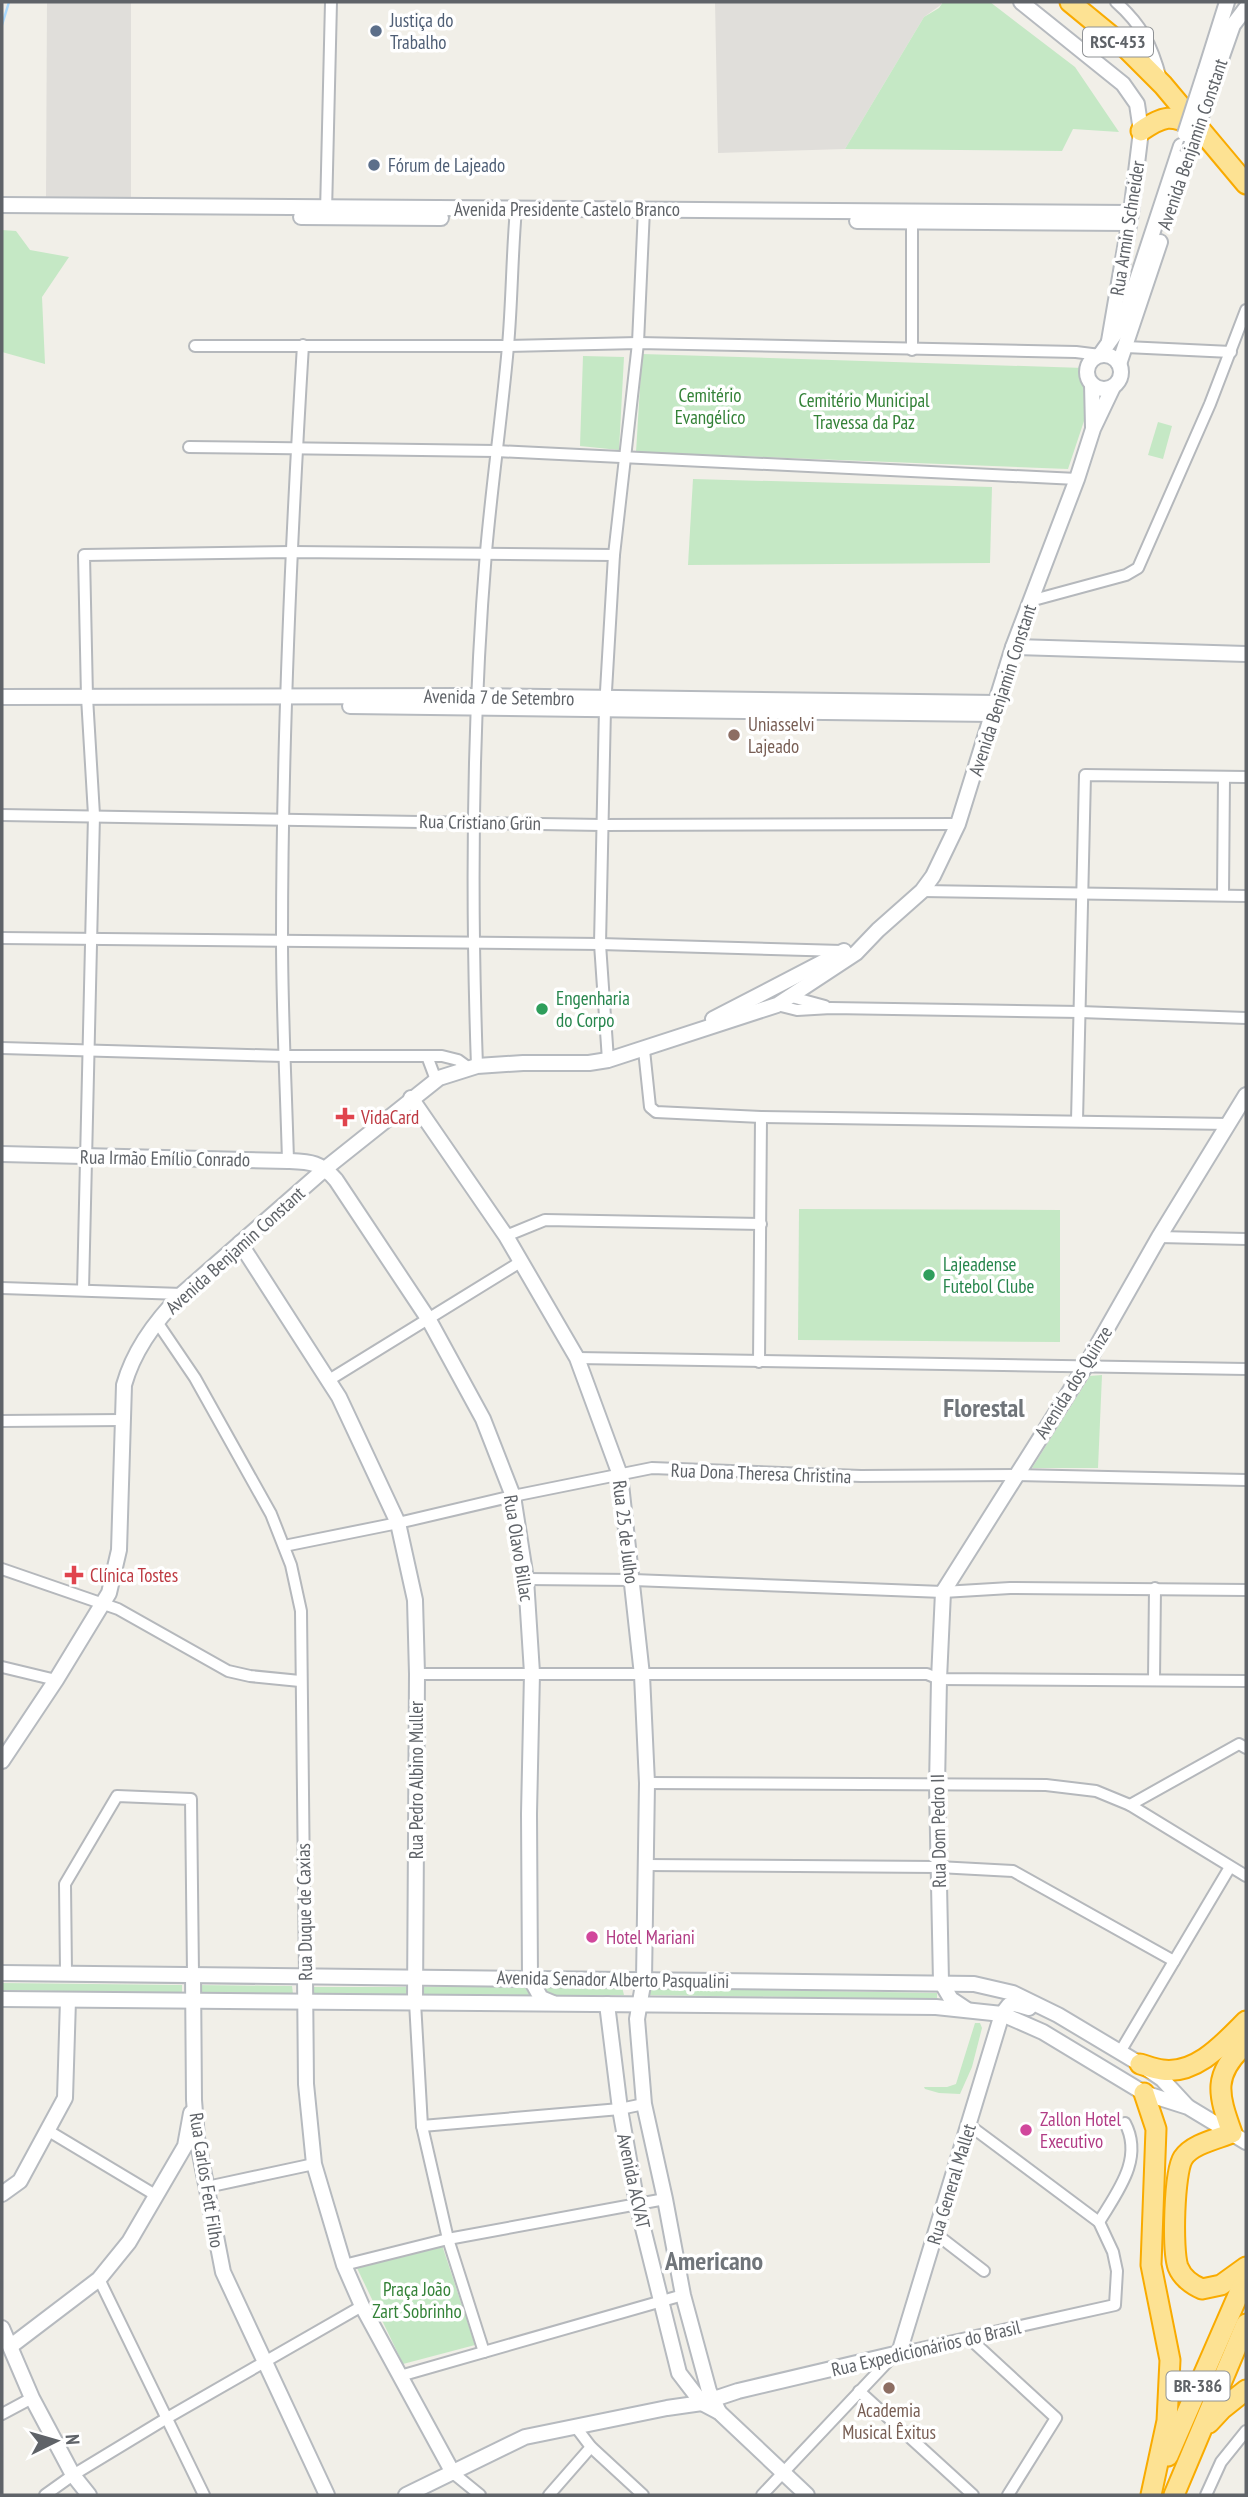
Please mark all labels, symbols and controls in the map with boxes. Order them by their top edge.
place label: Justiça do Trabalho [389,8,453,54]
marker: Justiça do Trabalho [368,23,384,39]
road number: RSC-453 [1083,28,1153,56]
street label: Avenida Benjamin Constant [1151,55,1233,233]
place label: Fórum de Lajeado [388,153,505,177]
marker: Fórum de Lajeado [366,157,382,173]
street label: Rua Armin Schneider [1104,158,1150,297]
street label: Avenida Presidente Castelo Branco [454,197,680,221]
park label: Cemitério Evangélico [675,383,745,429]
park label: Cemitério Municipal Travessa da Paz [799,388,930,434]
street label: Avenida Benjamin Constant [963,600,1041,779]
street label: Avenida 7 de Setembro [423,684,575,710]
place label: Uniasselvi Lajeado [748,712,815,758]
marker: Uniasselvi Lajeado [726,727,742,743]
street label: Rua Cristiano Grün [419,809,541,835]
place label: Engenharia do Corpo [556,986,630,1032]
marker: Engenharia do Corpo [534,1001,550,1017]
place label: VidaCard [360,1105,419,1129]
marker: VidaCard [335,1107,355,1127]
street label: Rua Irmão Emílio Conrado [80,1145,250,1171]
street label: Avenida Benjamin Constant [160,1181,310,1319]
place label: Lajeadense Futebol Clube [943,1252,1035,1298]
marker: Lajeadense Futebol Clube [921,1267,937,1283]
street label: Avenida dos Quinze [1029,1321,1117,1443]
district label: Florestal [943,1391,1025,1424]
street label: Rua Dona Theresa Christina [670,1458,852,1488]
street label: Rua 25 de Julho [608,1479,644,1585]
street label: Rua Olavo Billac [499,1493,539,1603]
place label: Clínica Tostes [90,1563,178,1587]
marker: Clínica Tostes [64,1565,84,1585]
street label: Rua Pedro Albino Muller [404,1700,428,1859]
street label: Rua Dom Pedro II [925,1774,951,1888]
street label: Rua Duque de Caxias [291,1843,317,1981]
place label: Hotel Mariani [606,1925,695,1949]
marker: Hotel Mariani [584,1929,600,1945]
street label: Avenida Senador Alberto Pasqualini [496,1965,730,1993]
place label: Zallon Hotel Executivo [1040,2107,1121,2153]
street label: Rua Carlos Fett Filho [184,2111,230,2249]
street label: Rua General Mallet [921,2120,981,2247]
marker: Zallon Hotel Executivo [1018,2122,1034,2138]
street label: Avenida ACVAT [612,2131,656,2231]
district label: Americano [664,2244,763,2277]
park label: Praça João Zart Sobrinho [372,2277,462,2323]
street label: Rua Expedicionários do Brasil [829,2314,1024,2381]
road number: BR-386 [1166,2372,1230,2400]
marker: Academia Musical Êxitus [881,2380,897,2396]
place label: Academia Musical Êxitus [842,2398,936,2444]
north arrow [21,2406,91,2476]
text: N [61,2433,85,2446]

